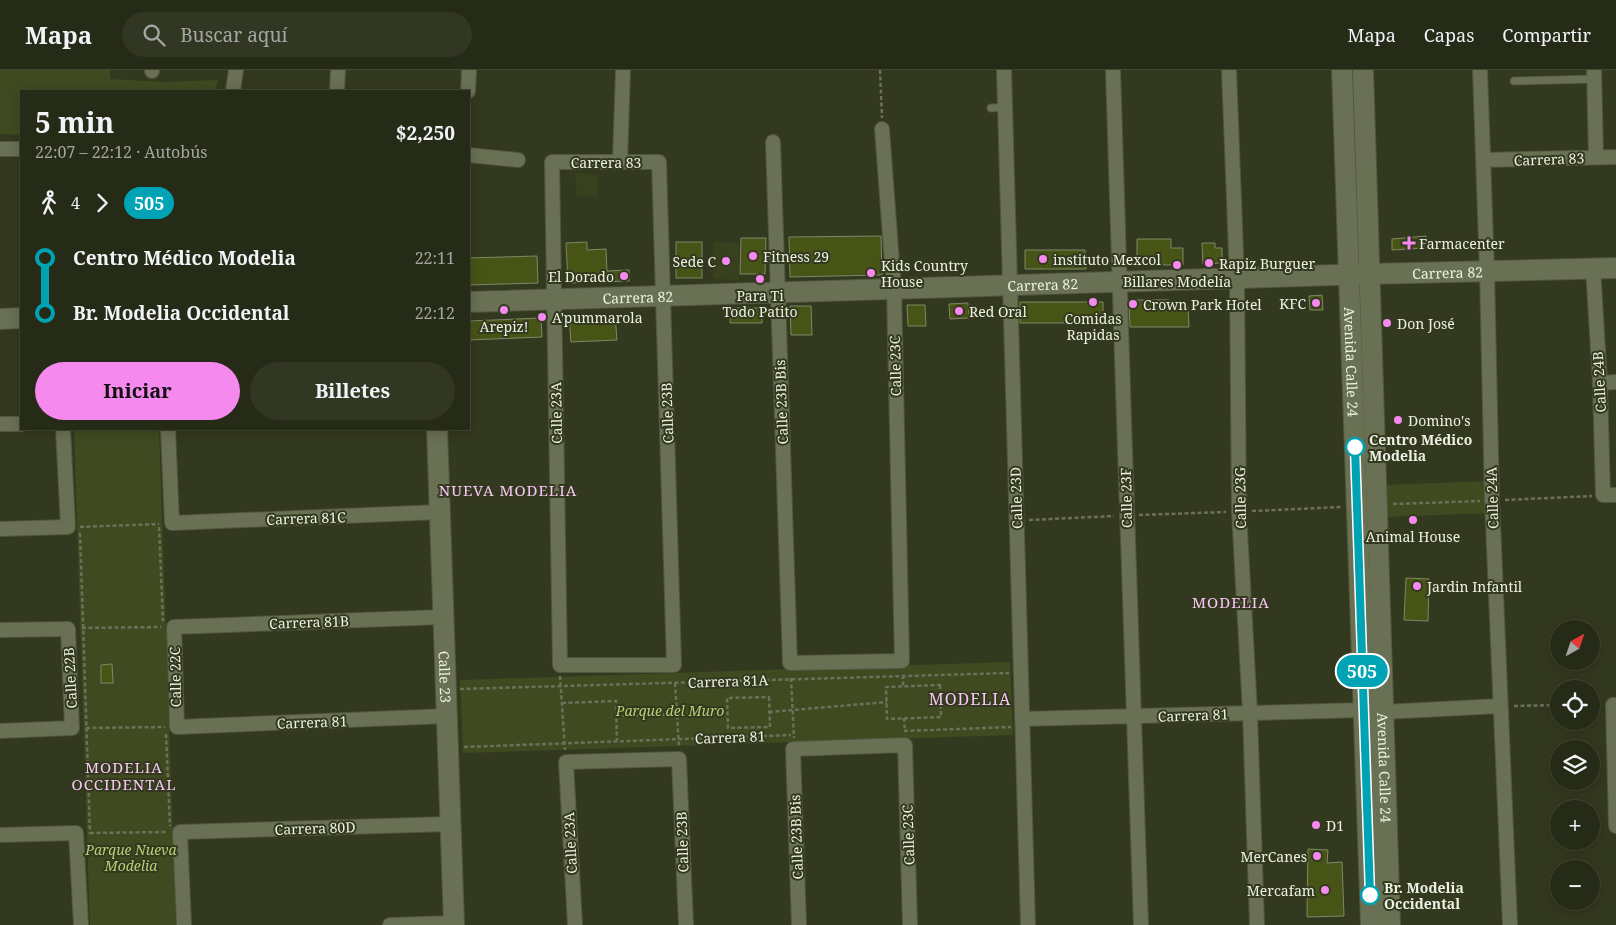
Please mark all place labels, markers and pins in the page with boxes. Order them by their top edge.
place label: Farmacenter [1419,234,1505,253]
marker: Farmacenter [1403,237,1415,249]
place label: Fitness 29 [763,247,829,266]
marker: Fitness 29 [747,250,759,262]
place label: instituto Mexcol [1053,250,1161,269]
place label: Sede C [673,252,716,271]
marker: instituto Mexcol [1037,253,1049,265]
place label: Rapiz Burguer [1219,254,1315,273]
marker: Sede C [720,255,732,267]
place label: Kids Country House [881,256,968,291]
marker: Rapiz Burguer [1203,257,1215,269]
marker: Billares Modelía [1171,259,1183,271]
place label: El Dorado [548,267,614,286]
marker: Kids Country House [865,267,877,279]
marker: El Dorado [618,270,630,282]
place label: Billares Modelía [1123,272,1231,291]
marker: Para Ti Todo Patito [754,273,766,285]
place label: Para Ti Todo Patito [722,286,798,321]
place label: KFC [1279,294,1306,313]
place label: Crown Park Hotel [1143,295,1262,314]
marker: Comidas Rapidas [1087,296,1099,308]
marker: KFC [1310,297,1322,309]
marker: Crown Park Hotel [1127,298,1139,310]
place label: Red Oral [969,302,1027,321]
marker: Arepiz! [498,304,510,316]
marker: Red Oral [953,305,965,317]
place label: A'pummarola [552,308,643,327]
place label: Comidas Rapidas [1064,309,1122,344]
marker: A'pummarola [536,311,548,323]
place label: Don José [1397,314,1455,333]
place label: Arepiz! [480,317,528,336]
marker: Don José [1381,317,1393,329]
place label: Domino's [1408,411,1470,430]
marker: Domino's [1392,414,1404,426]
place label: Centro Médico Modelia [1369,430,1472,465]
marker: Centro Médico Modelia [1345,437,1365,457]
marker: Animal House [1407,514,1419,526]
place label: Animal House [1366,527,1460,546]
place label: Jardin Infantil [1426,577,1523,596]
marker: Jardin Infantil [1411,580,1423,592]
place label: D1 [1326,816,1344,835]
marker: D1 [1310,819,1322,831]
place label: MerCanes [1240,847,1307,866]
marker: MerCanes [1311,850,1323,862]
place label: Br. Modelia Occidental [1384,878,1464,913]
place label: Mercafam [1247,881,1315,900]
marker: Mercafam [1319,884,1331,896]
marker: Br. Modelia Occidental [1360,885,1380,905]

